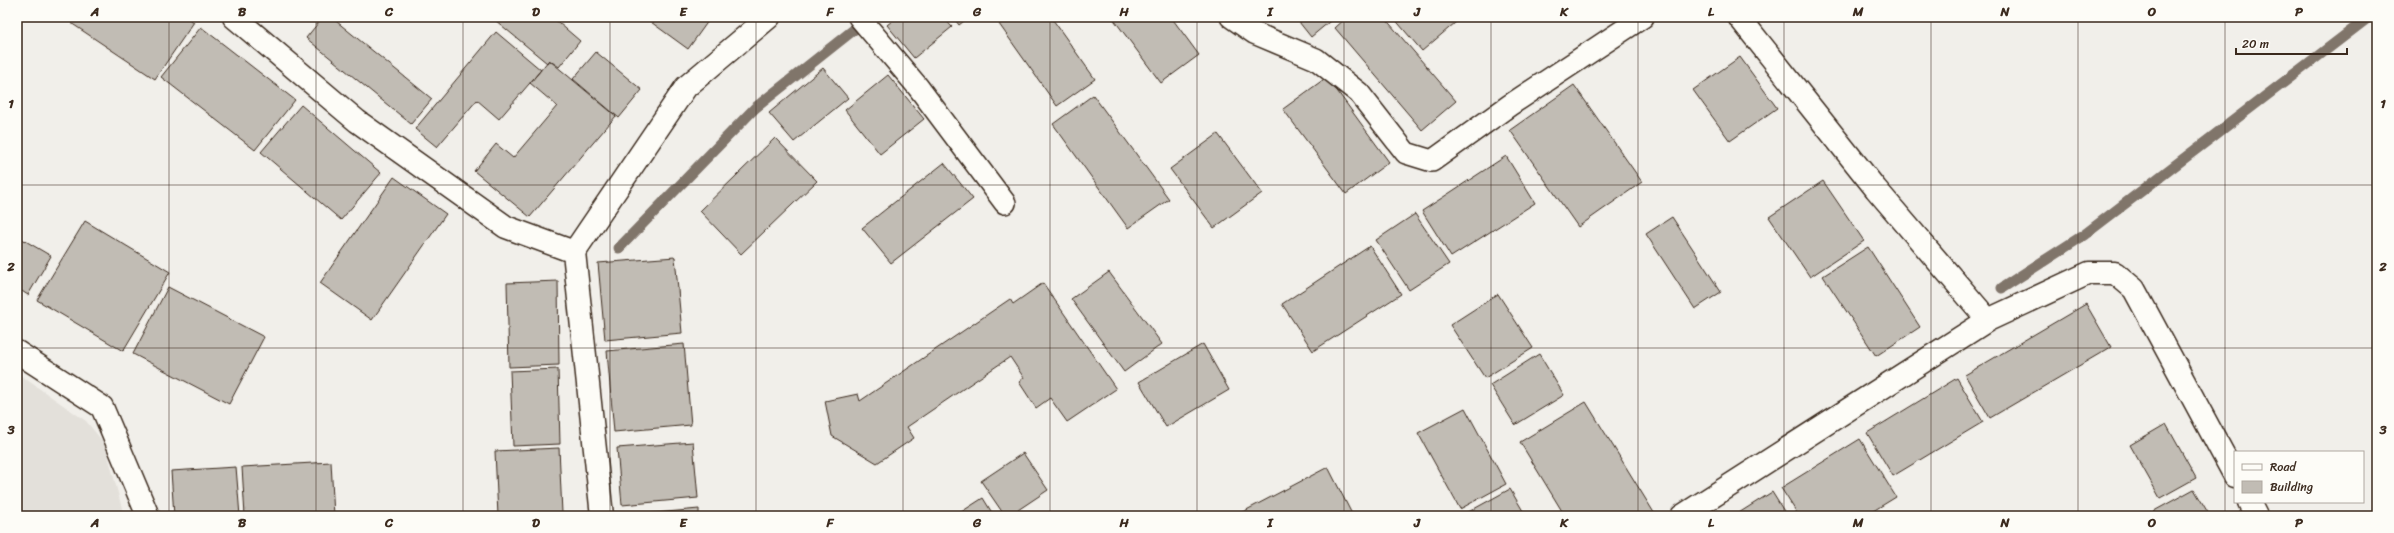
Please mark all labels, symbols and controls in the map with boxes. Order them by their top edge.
text: A [90,0,99,23]
text: B [238,0,247,23]
text: C [384,0,394,23]
text: D [532,0,540,23]
text: E [679,0,688,23]
text: F [825,0,834,23]
text: G [972,0,982,23]
text: H [1118,0,1129,23]
text: I [1266,0,1274,23]
text: J [1413,0,1421,23]
text: K [1559,0,1569,23]
text: L [1708,0,1715,23]
text: M [1852,0,1864,23]
text: N [1999,0,2010,23]
text: O [2147,0,2157,23]
text: P [2295,0,2303,23]
scale bar [2236,30,2347,56]
text: 20 m [2242,33,2269,55]
text: 1 [8,92,14,115]
text: 1 [2380,92,2386,115]
text: 2 [6,255,15,278]
text: 2 [2378,255,2387,278]
text: 3 [6,418,15,441]
text: 3 [2378,418,2387,441]
legend [2234,451,2364,503]
text: Road [2270,456,2297,478]
text: Building [2270,476,2313,498]
text: A [90,511,99,533]
text: B [238,511,247,533]
text: C [384,511,394,533]
text: D [532,511,540,533]
text: E [679,511,688,533]
text: F [825,511,834,533]
text: G [972,511,982,533]
text: H [1118,511,1129,533]
text: I [1266,511,1274,533]
text: J [1413,511,1421,533]
text: K [1559,511,1569,533]
text: L [1708,511,1715,533]
text: M [1852,511,1864,533]
text: N [1999,511,2010,533]
text: O [2147,511,2157,533]
text: P [2295,511,2303,533]

